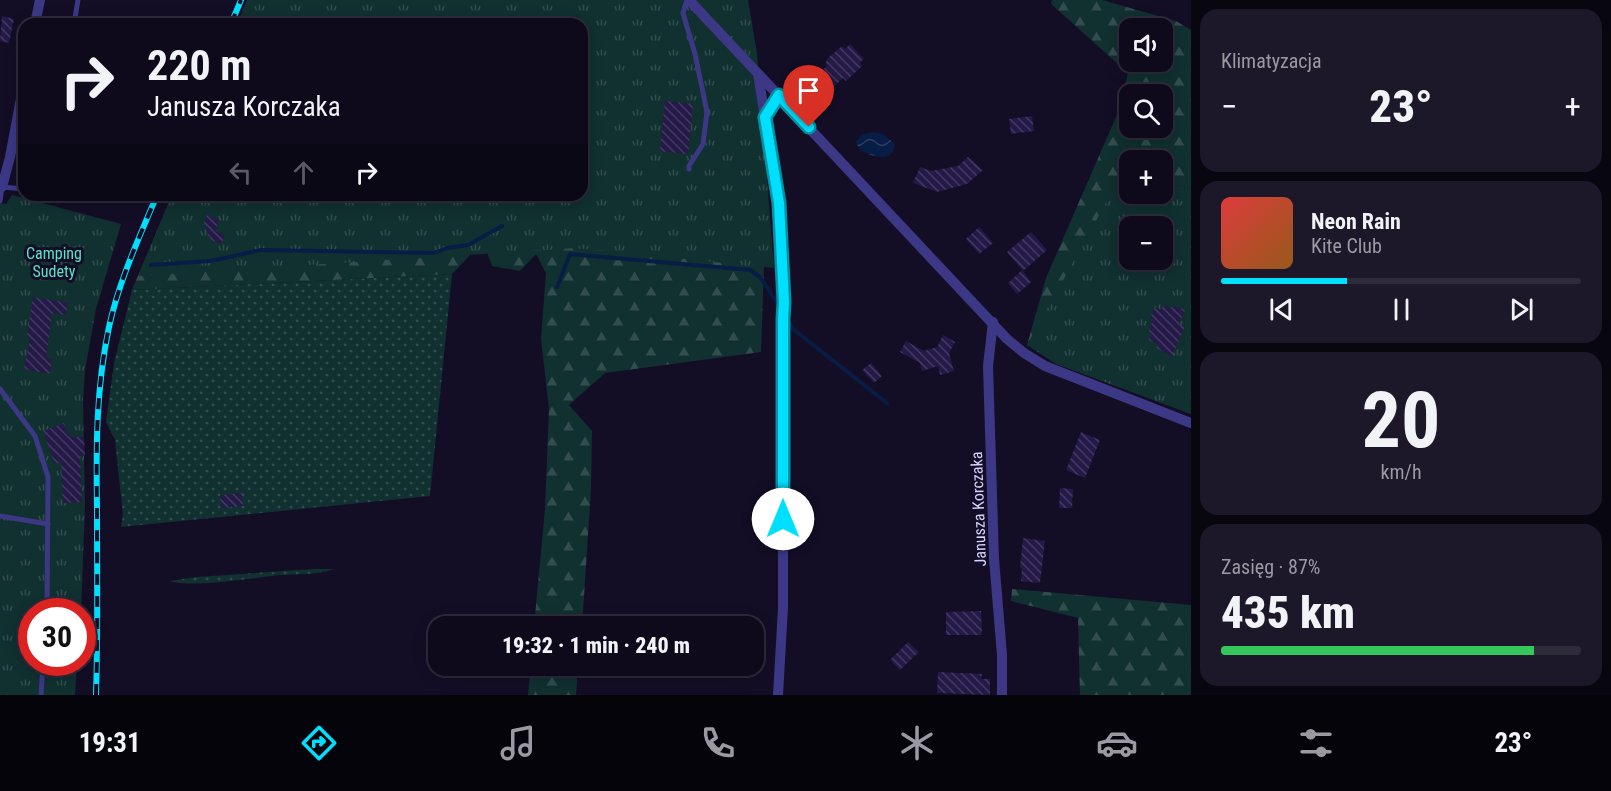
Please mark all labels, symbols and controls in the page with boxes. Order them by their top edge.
map controls [1119,18,1173,270]
button: sound [1119,18,1173,72]
text: 220 m [147,41,252,90]
icon: right [48,42,126,120]
text: Klimatyzacja [1221,49,1322,73]
pin [783,65,834,127]
icon: arrive [792,74,825,107]
text: 23° [1369,80,1433,133]
button: search [1119,84,1173,138]
text: − [1221,87,1238,126]
text: + [1565,87,1581,126]
text: Janusza Korczaka [147,91,341,123]
button: + [1119,150,1173,204]
icon: left [224,156,257,189]
icon: ahead [287,156,320,189]
icon: right [350,156,383,189]
text: Neon Rain [1311,209,1401,234]
button: − [1119,216,1173,270]
text: Kite Club [1311,234,1382,258]
park label: Camping Sudety [26,244,82,281]
icon: previous [1265,293,1298,326]
icon: pause [1385,293,1418,326]
icon: next [1505,293,1538,326]
text: 20 [1362,375,1440,466]
street label: Janusza Korczaka [967,451,990,567]
text: km/h [1380,460,1422,484]
position arrow [751,487,815,551]
text: Zasięg · 87% [1221,555,1320,579]
text: 435 km [1221,586,1355,639]
speed limit sign: 30 [18,598,96,676]
text: 19:32 · 1 min · 240 m [502,633,690,658]
icon: directions [298,722,340,764]
icon: music [497,722,539,764]
icon: phone [697,722,739,764]
icon: climate [896,722,938,764]
icon: car [1096,722,1138,764]
icon: filters [1295,722,1337,764]
text: 19:31 [79,727,141,759]
text: 23° [1494,727,1532,759]

